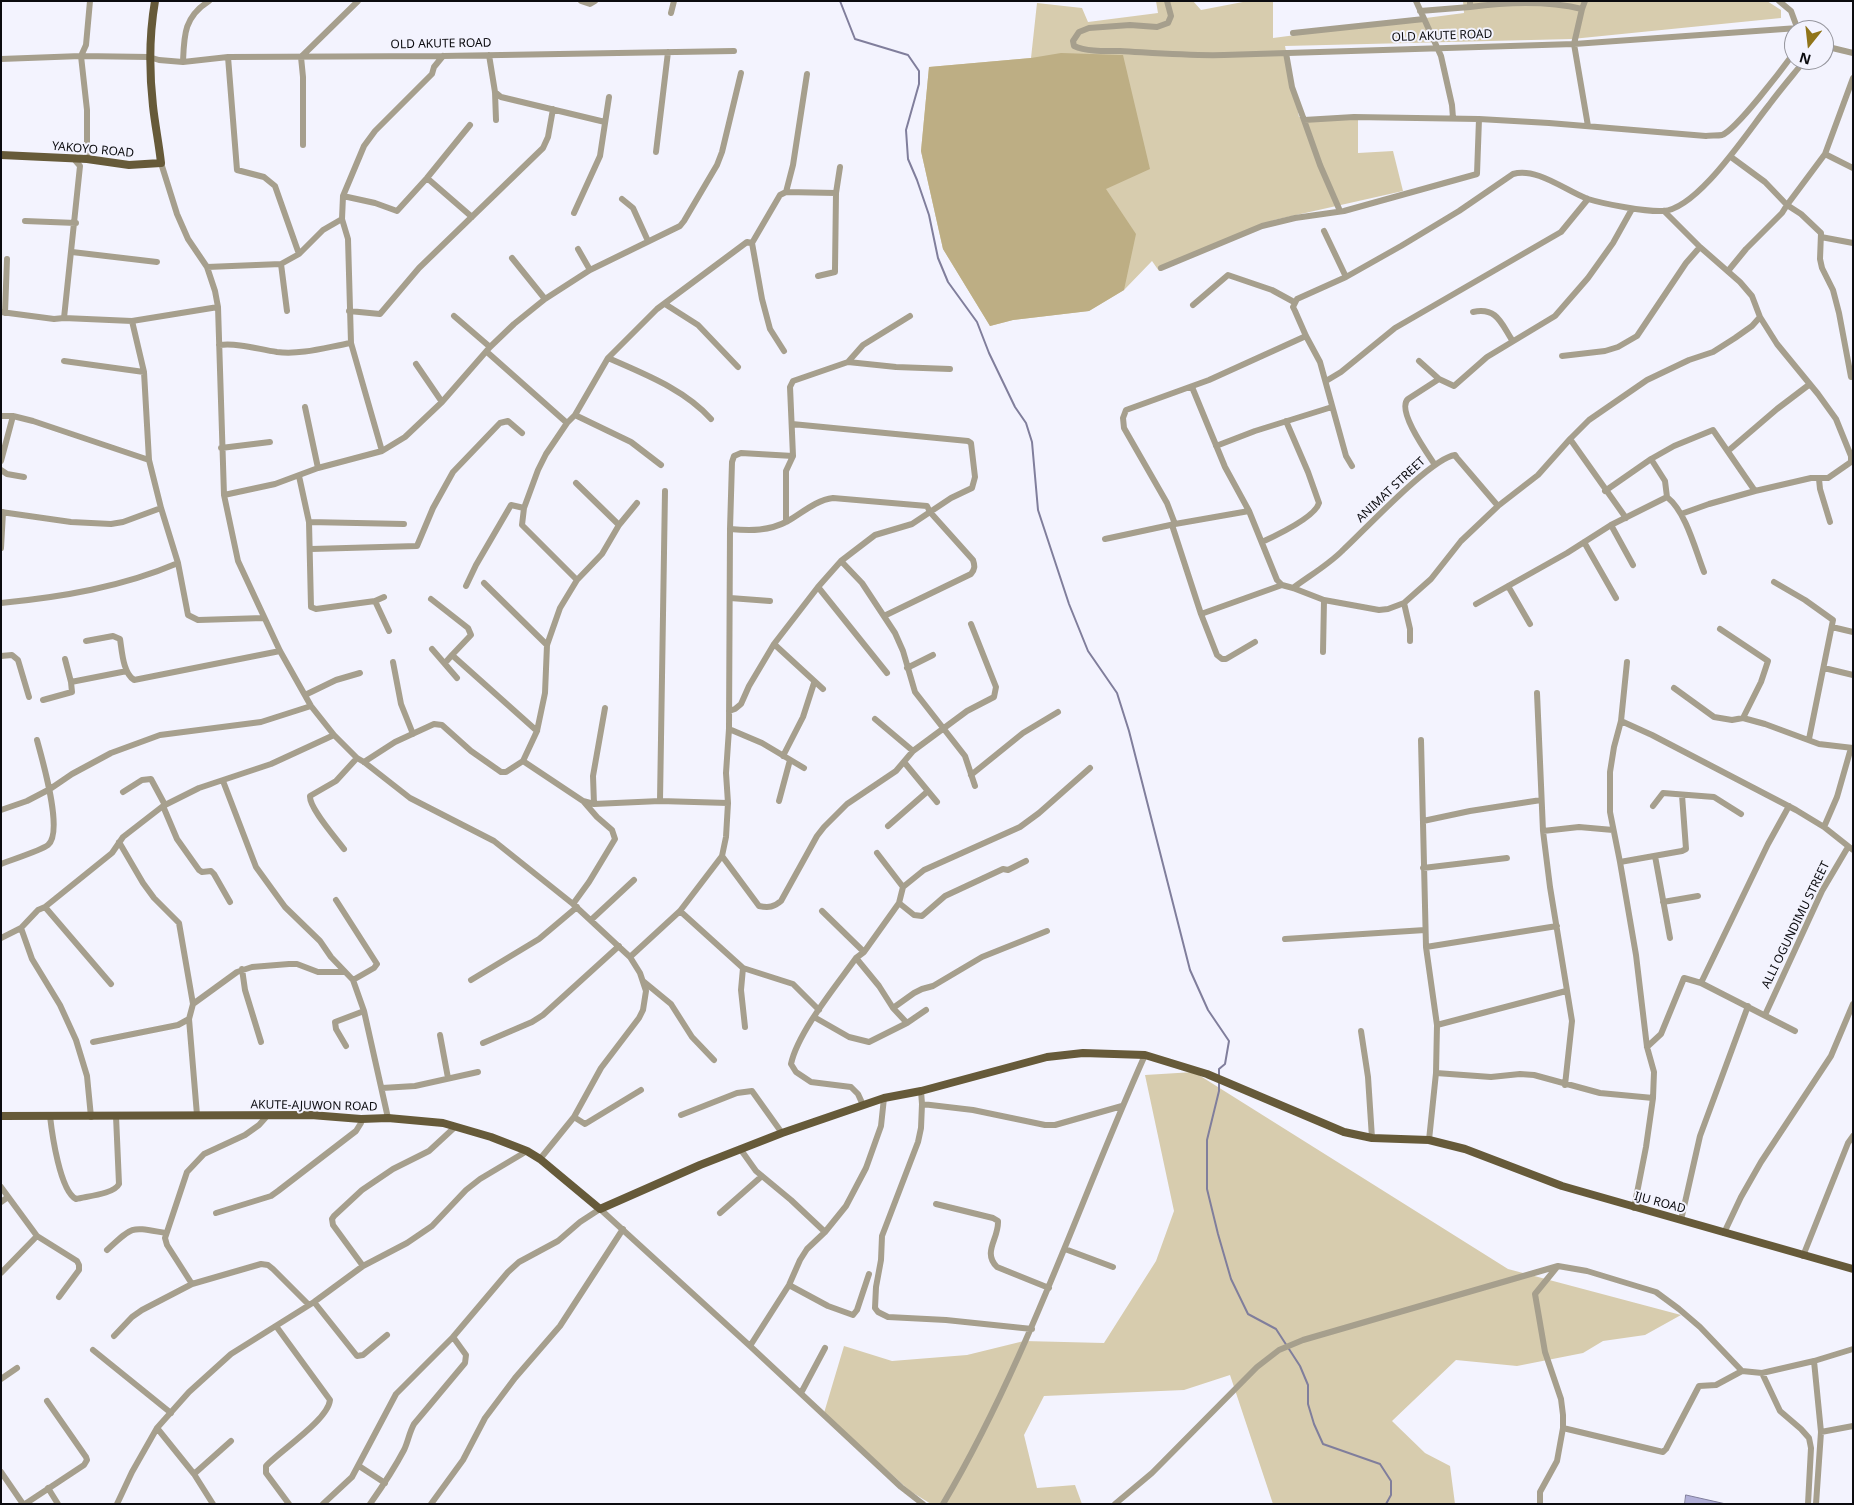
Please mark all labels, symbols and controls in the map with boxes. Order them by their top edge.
north arrow [1784,20,1834,70]
street label: OLD AKUTE ROAD [1391,27,1493,45]
street label: OLD AKUTE ROAD [390,36,492,52]
text: N [1797,48,1813,70]
street label: YAKOYO ROAD [51,139,135,161]
street label: ANIMAT STREET [1354,454,1428,526]
street label: ALLI OGUNDIMU STREET [1759,859,1833,991]
street label: AKUTE-AJUWON ROAD [250,1098,378,1114]
street label: IJU ROAD [1633,1189,1687,1217]

